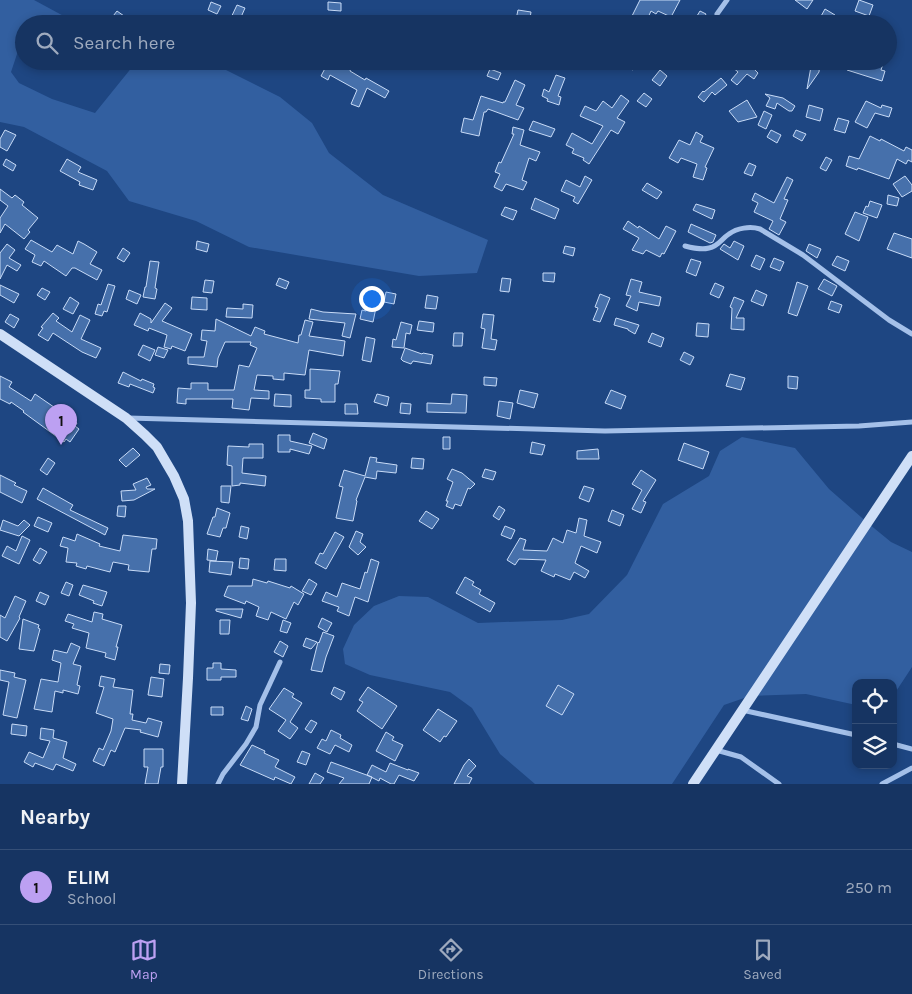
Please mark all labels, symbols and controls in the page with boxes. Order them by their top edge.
search box [15,15,897,70]
icon: search [33,29,61,57]
text: Search here [73,32,175,54]
your location [359,286,385,312]
pin: 1 [45,404,77,445]
map controls [852,679,897,769]
button: locate [852,679,897,724]
button: layers [852,724,897,769]
text: Nearby [20,805,90,829]
text: ELIM [67,867,110,889]
text: 1 [33,878,39,897]
text: 250 m [845,878,892,897]
text: School [67,889,117,908]
tab: Map [130,936,158,983]
tab: Directions [418,936,484,983]
tab: Saved [743,936,782,983]

